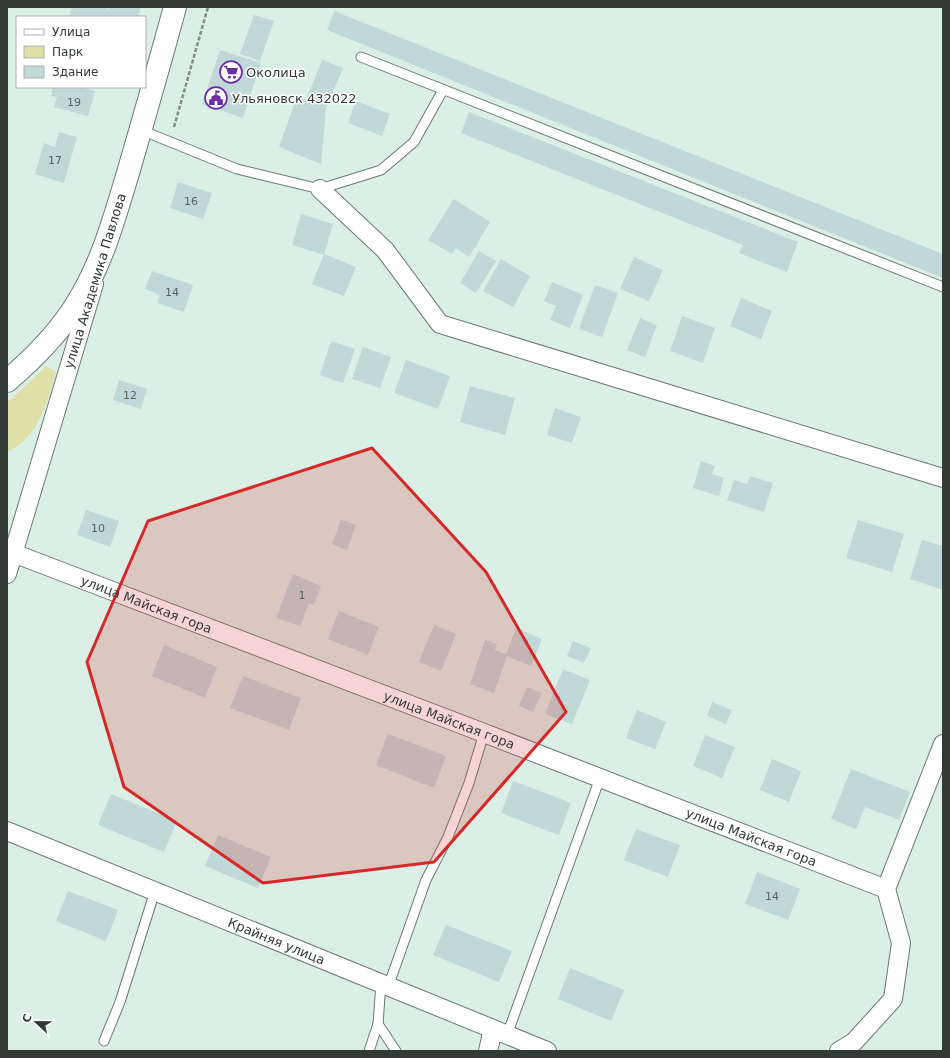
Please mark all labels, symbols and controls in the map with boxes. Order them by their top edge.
legend [16,16,146,88]
text: Улица [52,25,90,39]
text: Парк [52,45,83,59]
supermarket icon: Околица [218,59,244,85]
text: Здание [52,65,98,79]
place label: Околица [246,65,306,80]
public building icon: Ульяновск 432022 [203,85,229,111]
place label: Ульяновск 432022 [232,91,357,106]
house number: 19 [67,96,81,109]
house number: 17 [48,154,62,167]
street label: улица Академика Павлова [61,191,129,371]
house number: 16 [184,195,198,208]
house number: 14 [165,286,179,299]
house number: 12 [123,389,137,402]
house number: 10 [91,522,105,535]
street label: улица Майская гора [79,572,214,636]
house number: 1 [299,589,306,602]
street label: улица Майская гора [382,688,517,752]
street label: улица Майская гора [684,805,819,869]
house number: 14 [765,890,779,903]
street label: Крайняя улица [226,914,327,967]
north arrow [16,1002,56,1042]
text: С [20,1012,35,1025]

